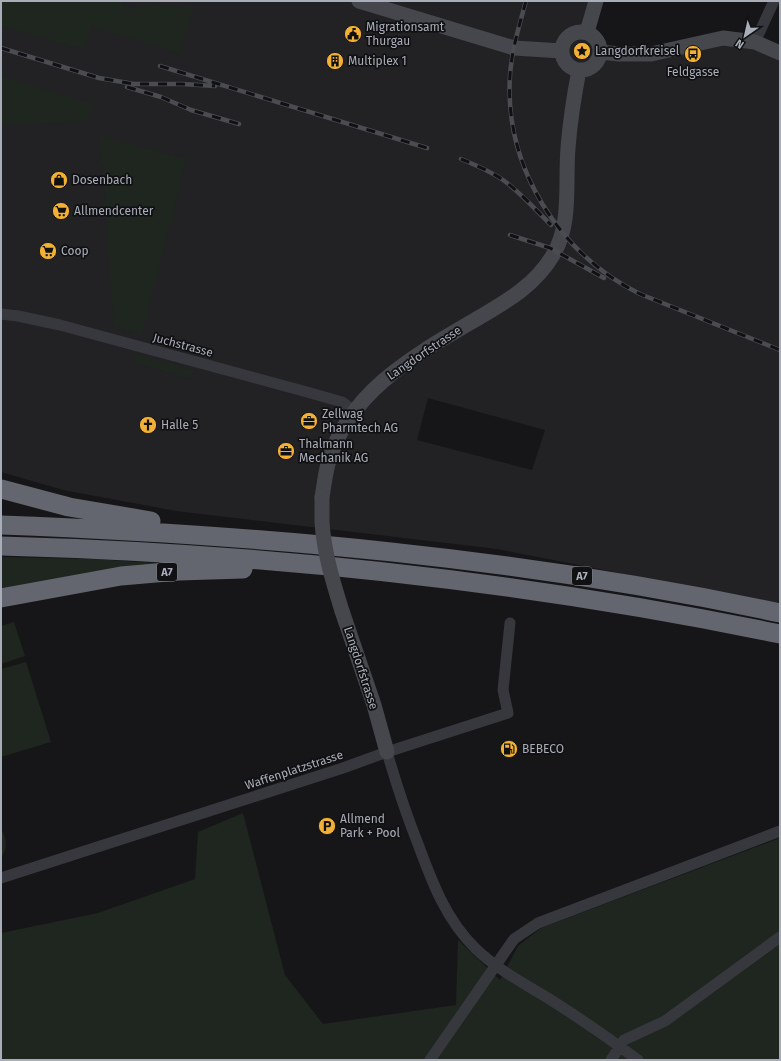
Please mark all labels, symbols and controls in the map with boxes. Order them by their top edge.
north arrow [725,16,765,56]
place label: Migrationsamt Thurgau [366,20,445,48]
public building icon: Migrationsamt Thurgau [343,24,363,44]
text: N [733,36,746,51]
place icon: Langdorfkreisel [572,41,592,61]
place label: Langdorfkreisel [595,44,680,58]
bus stop icon: Feldgasse [683,44,703,64]
building icon: Multiplex 1 [325,51,345,71]
place label: Multiplex 1 [348,54,407,68]
place label: Feldgasse [667,65,719,79]
shop icon: Dosenbach [49,170,69,190]
place label: Dosenbach [72,173,132,187]
supermarket icon: Allmendcenter [51,201,71,221]
place label: Allmendcenter [74,204,154,218]
supermarket icon: Coop [38,241,58,261]
place label: Coop [61,244,89,258]
street label: Langdorfstrasse [384,323,464,383]
street label: Juchstrasse [151,330,215,360]
place label: Zellwag Pharmtech AG [322,407,398,435]
office icon: Zellwag Pharmtech AG [299,411,319,431]
church icon: Halle 5 [138,415,158,435]
place label: Halle 5 [161,418,198,432]
place label: Thalmann Mechanik AG [299,437,368,465]
office icon: Thalmann Mechanik AG [276,441,296,461]
road number: A7 [157,563,177,581]
road number: A7 [572,567,592,585]
street label: Langdorfstrasse [341,625,381,711]
fuel station icon: BEBECO [499,739,519,759]
place label: BEBECO [522,742,564,756]
street label: Waffenplatzstrasse [243,748,345,792]
place label: Allmend Park + Pool [340,812,401,840]
parking icon: Allmend Park + Pool [317,816,337,836]

